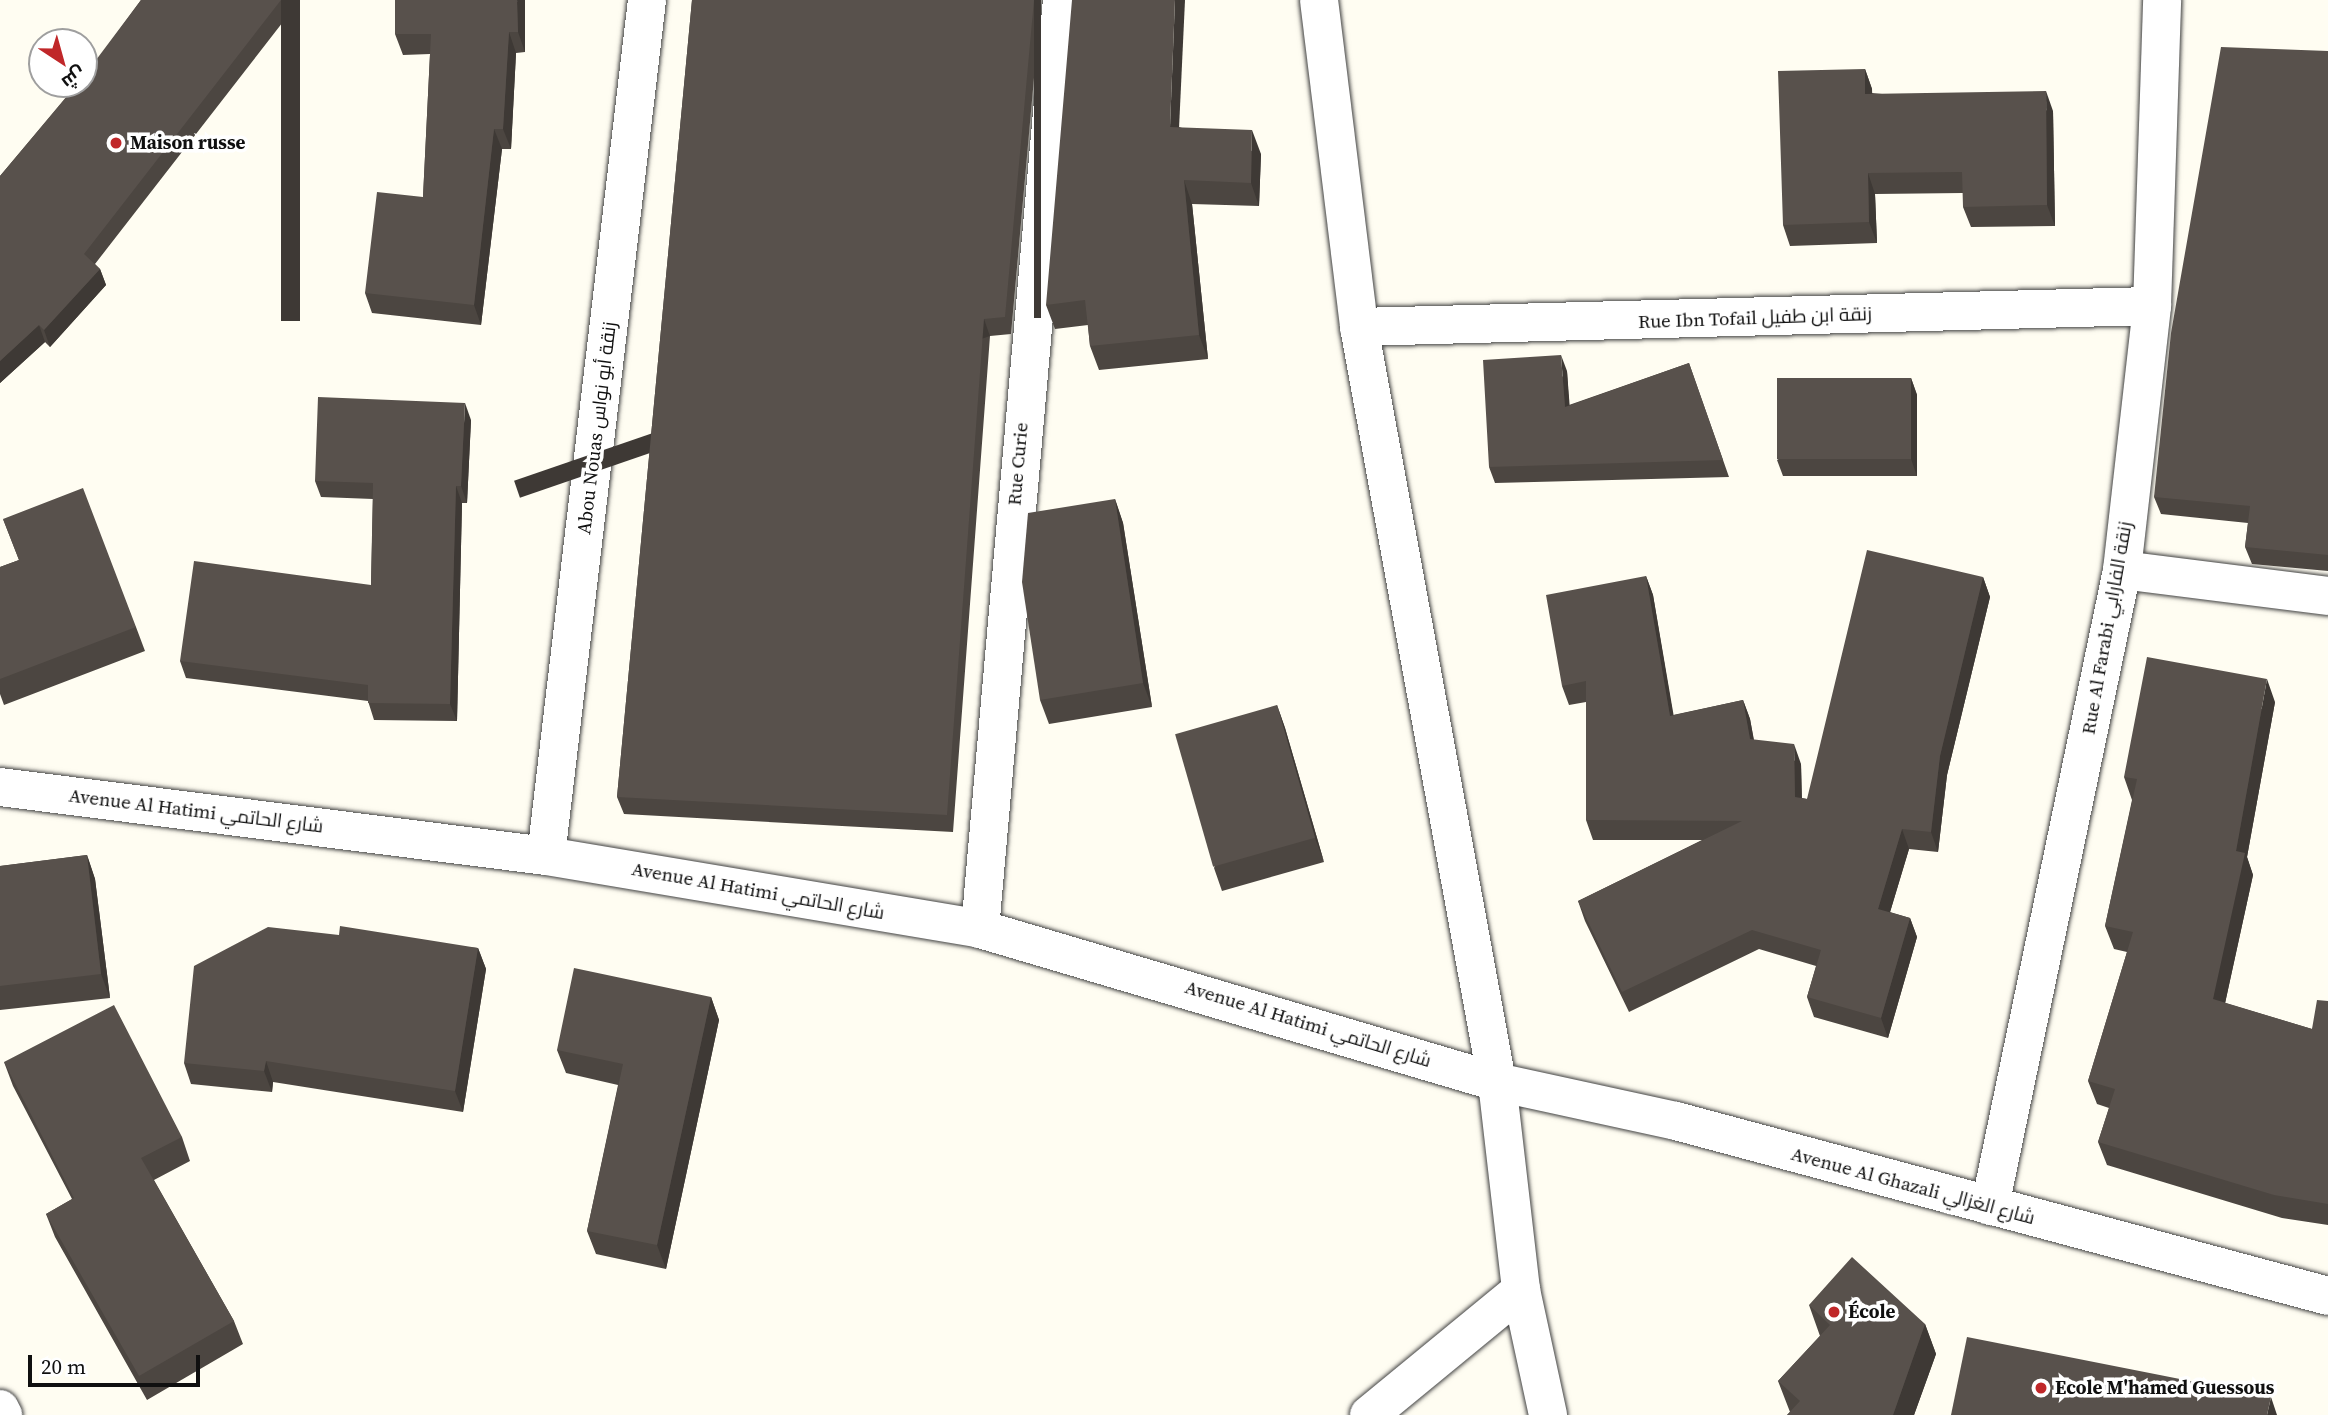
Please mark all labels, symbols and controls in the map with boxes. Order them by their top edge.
north arrow [28,28,98,98]
text: ش [57,61,92,96]
place label: Maison russe [130,132,246,154]
marker: Maison russe [108,135,124,151]
street label: Rue Ibn Tofail زنقة ابن طفيل [1637,303,1873,333]
street label: Abou Nouas زنقة أبو نواس [573,320,621,536]
street label: Rue Curie [1003,421,1033,507]
street label: Rue Al Farabi زنقة الفارابي [2077,520,2137,736]
street label: Avenue Al Hatimi شارع الحاتمي [67,784,325,838]
street label: Avenue Al Hatimi شارع الحاتمي [630,858,886,924]
street label: Avenue Al Hatimi شارع الحاتمي [1182,976,1434,1072]
street label: Avenue Al Ghazali شارع الغزالي [1789,1142,2037,1230]
place label: École [1848,1301,1895,1323]
marker: École [1826,1304,1842,1320]
scale bar [32,1342,203,1386]
text: 20 m [41,1352,86,1381]
place label: Ecole M'hamed Guessous [2055,1377,2274,1399]
marker: Ecole M'hamed Guessous [2033,1380,2049,1396]

